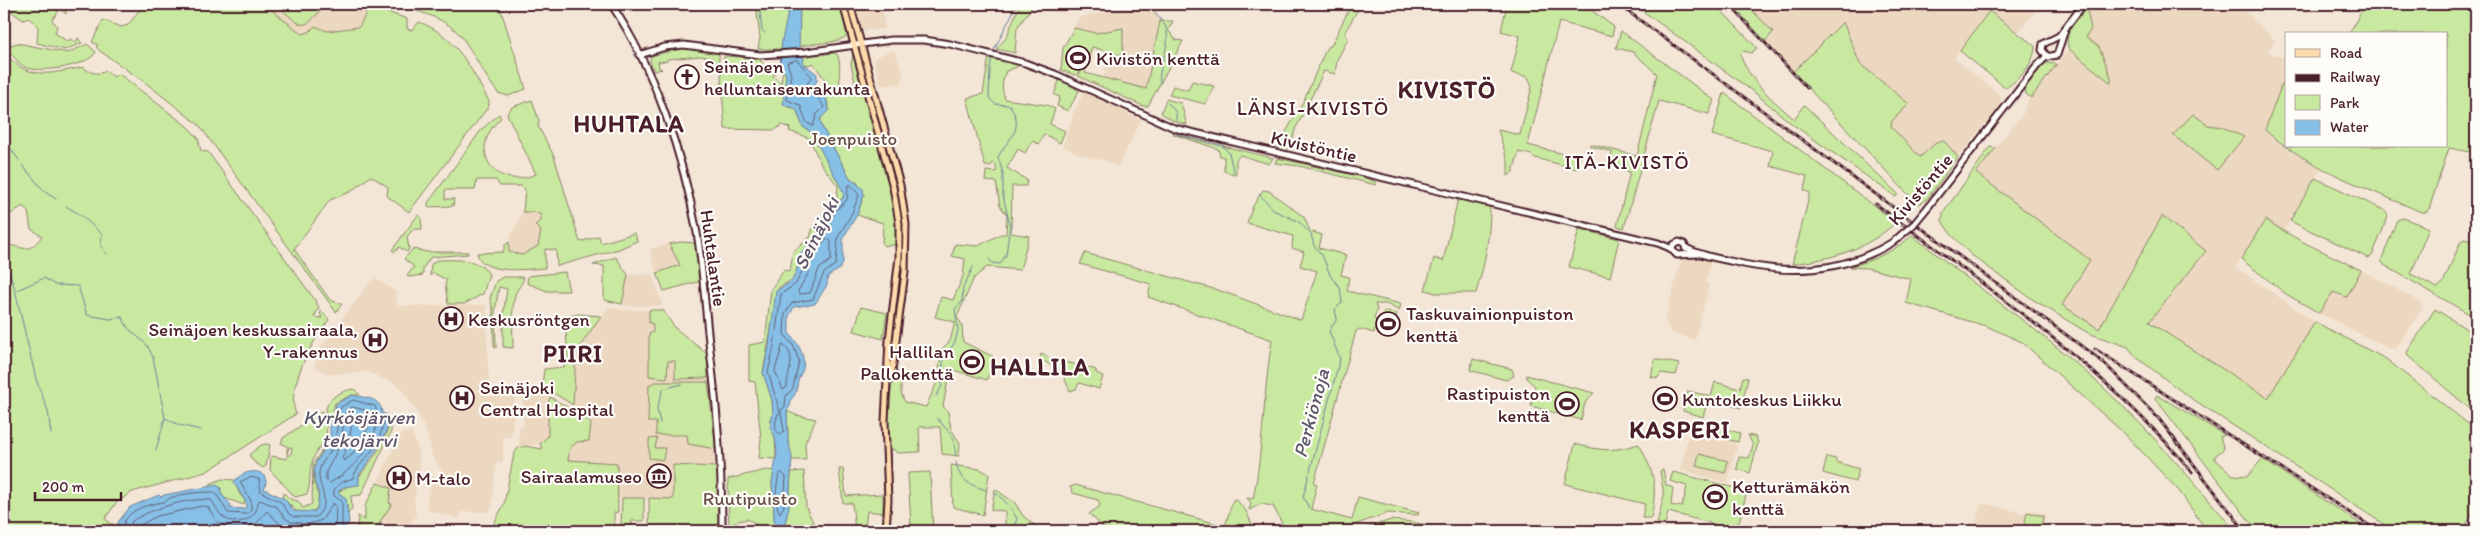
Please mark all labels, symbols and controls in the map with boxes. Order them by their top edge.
legend [2285,32,2448,148]
text: Road [2330,44,2363,62]
sports icon: Kivistön kenttä [1065,45,1091,71]
place label: Kivistön kenttä [1096,47,1220,70]
place label: Seinäjoen helluntaiseurakunta [704,55,871,100]
church icon: Seinäjoen helluntaiseurakunta [674,64,700,90]
text: Railway [2330,68,2380,86]
district label: KIVISTÖ [1398,75,1496,104]
text: Park [2330,94,2360,112]
district label: LÄNSI-KIVISTÖ [1237,96,1389,120]
district label: HUHTALA [573,109,685,138]
text: Water [2330,118,2369,136]
street label: Kivistöntie [1269,125,1359,168]
park label: Joenpuisto [809,127,897,150]
street label: Kivistöntie [1883,149,1958,230]
district label: ITÄ-KIVISTÖ [1564,150,1690,174]
water label: Seinäjoki [788,191,845,273]
street label: Huhtalantie [695,208,732,308]
place label: Taskuvainionpuiston kenttä [1406,302,1574,347]
hospital icon: Keskusröntgen [438,306,464,332]
place label: Keskusröntgen [468,308,590,331]
sports icon: Taskuvainionpuiston kenttä [1375,311,1401,337]
place label: Seinäjoen keskussairaala, Y-rakennus [148,318,358,363]
hospital icon: Seinäjoen keskussairaala, Y-rakennus [362,327,388,353]
district label: PIIRI [543,339,603,368]
place label: Hallilan Pallokenttä [860,340,954,385]
sports icon: Hallilan Pallokenttä [959,349,985,375]
district label: HALLILA [990,352,1090,381]
water label: Perkiönoja [1288,366,1334,460]
place label: Seinäjoki Central Hospital [480,376,614,421]
place label: Rastipuiston kenttä [1447,382,1550,427]
hospital icon: Seinäjoki Central Hospital [449,385,475,411]
sports icon: Kuntokeskus Liikku [1652,386,1678,412]
place label: Kuntokeskus Liikku [1682,388,1842,411]
sports icon: Rastipuiston kenttä [1554,391,1580,417]
water label: Kyrkösjärven tekojärvi [303,405,415,452]
district label: KASPERI [1629,415,1731,444]
museum icon: Sairaalamuseo [646,463,672,489]
hospital icon: M-talo [386,465,412,491]
place label: Sairaalamuseo [521,465,642,488]
place label: M-talo [416,467,471,490]
scale bar [35,470,121,502]
place label: Ketturämäkön kenttä [1732,475,1850,520]
text: 200 m [42,478,85,496]
sports icon: Ketturämäkön kenttä [1702,484,1728,510]
park label: Ruutipuisto [703,487,797,510]

